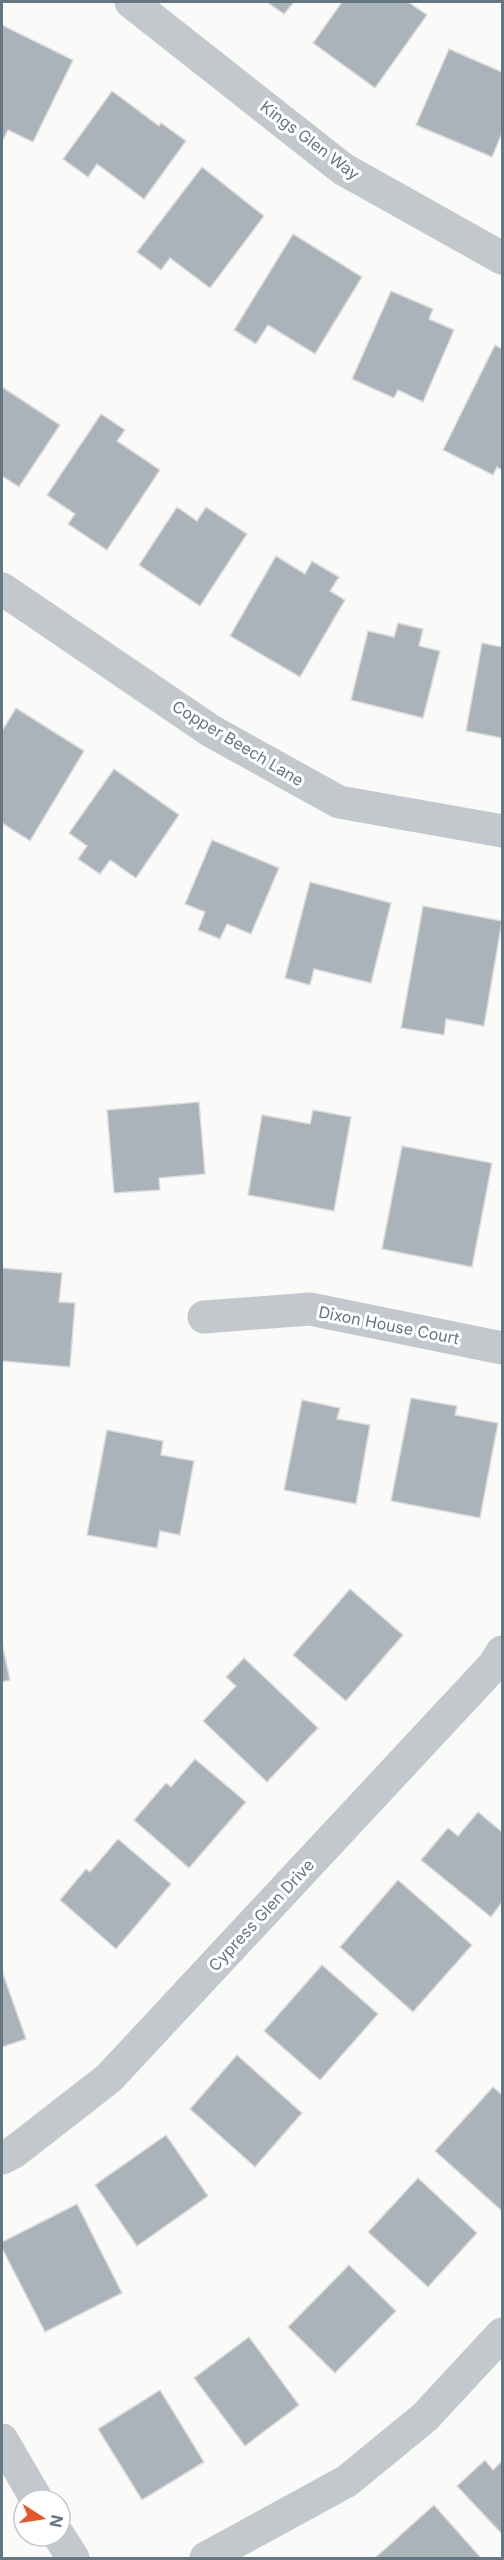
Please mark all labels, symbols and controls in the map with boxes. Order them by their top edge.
street label: Kings Glen Way [257,96,363,184]
street label: Copper Beech Lane [169,696,307,790]
street label: Dixon House Court [317,1302,461,1348]
street label: Cypress Glen Drive [204,1855,318,1975]
north arrow [12,2488,72,2548]
text: N [46,2513,68,2529]

